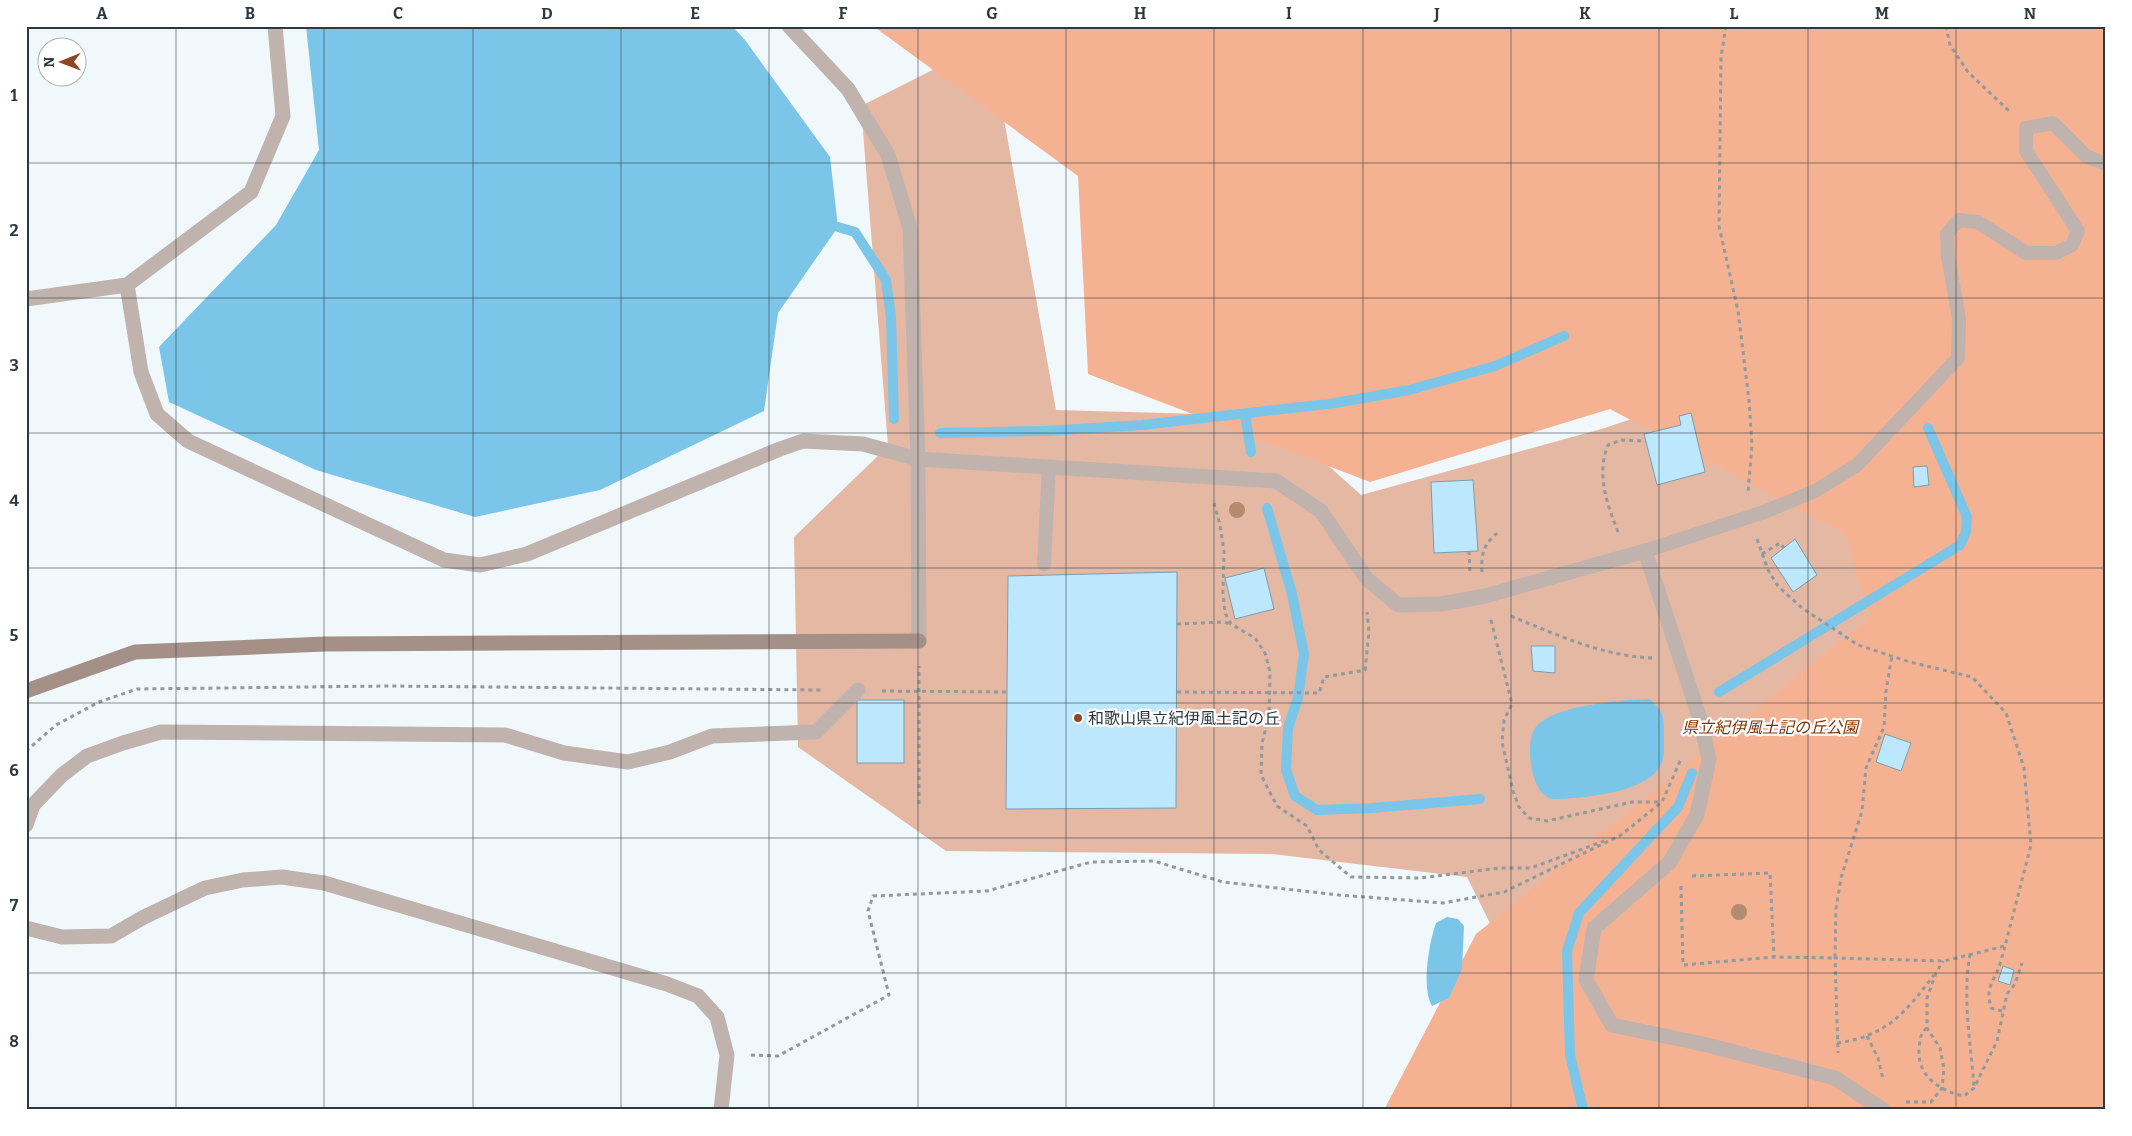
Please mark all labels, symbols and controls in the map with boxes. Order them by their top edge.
text: A [96,4,108,23]
text: B [245,4,255,23]
text: C [393,4,403,23]
text: D [541,4,553,23]
text: E [690,4,700,23]
text: F [839,4,848,23]
text: G [986,4,998,23]
text: H [1134,4,1147,23]
text: I [1286,4,1292,23]
text: J [1433,4,1440,23]
text: K [1579,4,1591,23]
text: L [1730,4,1739,23]
text: M [1875,4,1889,23]
text: N [2024,4,2036,23]
north arrow [38,38,88,88]
text: N [41,56,58,68]
text: 1 [11,86,18,105]
text: 2 [9,221,19,240]
text: 3 [9,356,19,375]
text: 4 [9,491,19,510]
text: 5 [10,626,19,645]
place label: 和歌山県立紀伊風土記の丘 [1088,709,1280,728]
marker: 和歌山県立紀伊風土記の丘 [1072,712,1084,724]
park label: 県立紀伊風土記の丘公園 [1682,718,1860,737]
text: 6 [9,761,19,780]
text: 7 [10,896,19,915]
text: 8 [9,1032,19,1051]

